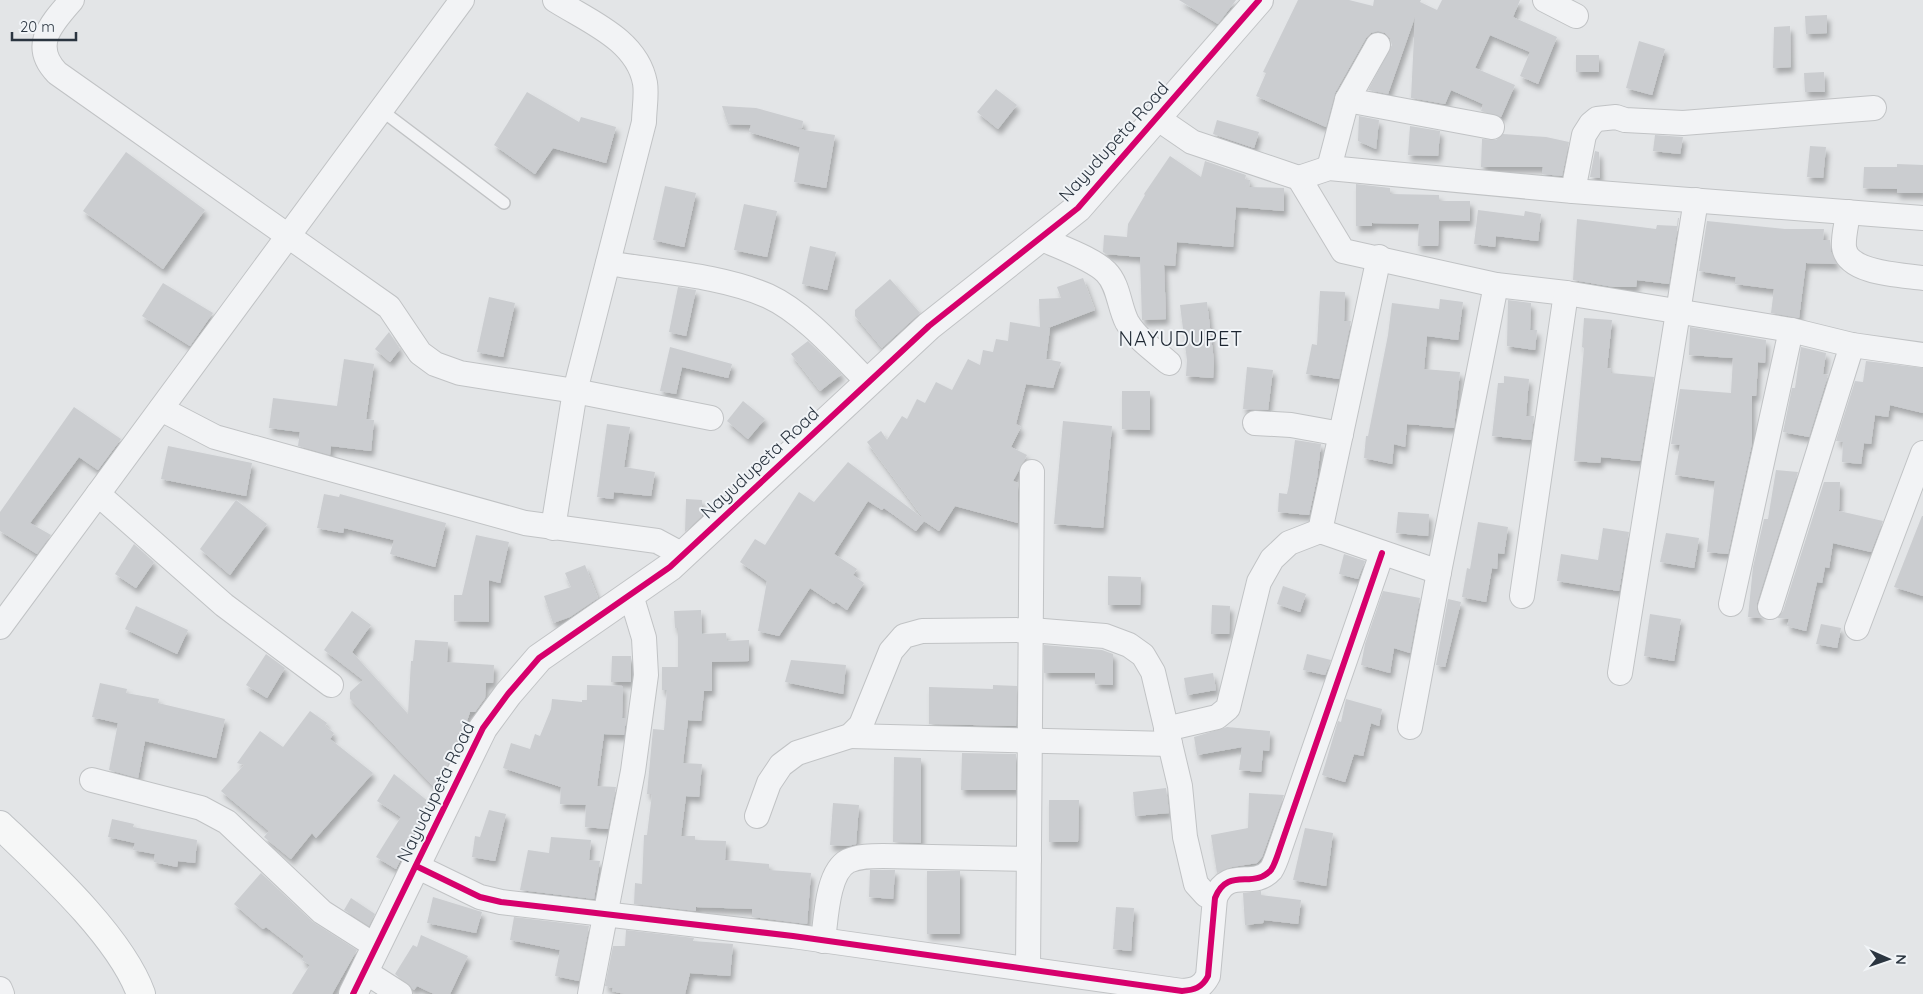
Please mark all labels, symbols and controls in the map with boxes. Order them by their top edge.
scale bar [12,10,76,42]
text: 20 m [20,17,55,36]
street label: Nayudupeta Road [1054,77,1174,206]
district label: NAYUDUPET [1119,326,1243,351]
street label: Nayudupeta Road [696,402,824,523]
street label: Nayudupeta Road [392,718,480,866]
north arrow [1863,934,1913,984]
text: N [1892,954,1910,965]

